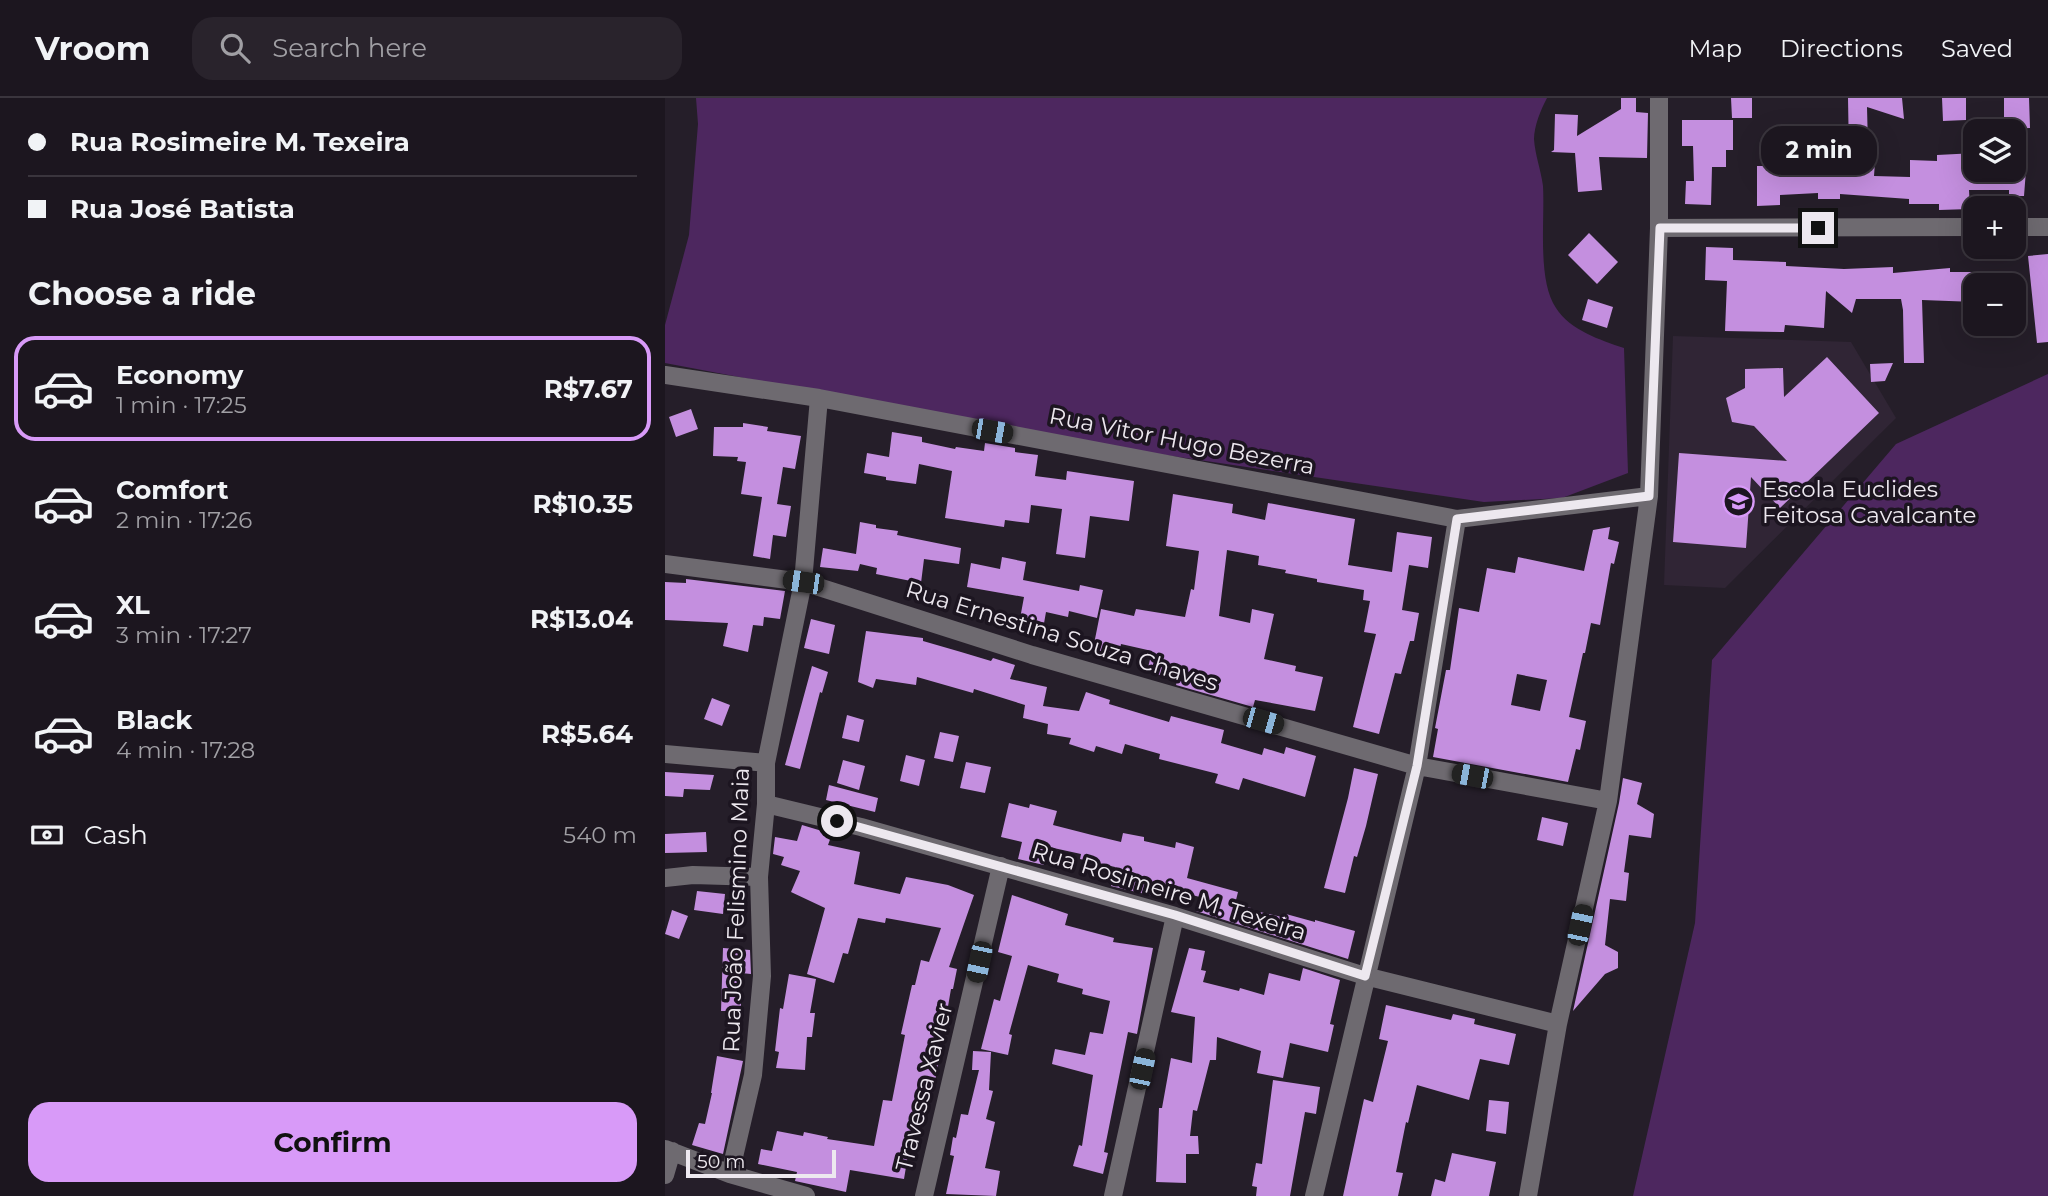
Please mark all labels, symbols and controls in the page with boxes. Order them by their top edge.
search box [192,17,682,80]
text: Vroom [35,28,150,68]
icon: search [216,29,254,67]
text: Search here [272,32,427,64]
text: Map [1689,34,1742,63]
text: Directions [1780,34,1903,63]
text: Saved [1941,34,2013,63]
map controls [1963,119,2026,336]
button: layers [1963,119,2026,182]
text: Rua Rosimeire M. Texeira [70,126,410,158]
callout: 2 min [1760,127,1876,176]
text: 2 min [1785,136,1853,164]
text: Rua José Batista [70,193,295,225]
button: + [1963,196,2026,259]
route end [1802,212,1834,244]
button: − [1963,273,2026,336]
text: Choose a ride [28,274,256,313]
icon: car [32,357,95,420]
text: Economy [116,359,243,391]
text: R$7.67 [544,373,633,405]
text: 1 min · 17:25 [116,391,247,419]
street label: Rua Vitor Hugo Bezerra [1047,402,1317,480]
car [970,417,1015,445]
icon: car [32,472,95,535]
text: Comfort [116,474,228,506]
place label: Escola Euclides Feitosa Cavalcante [1762,475,1976,529]
school or university icon: Escola Euclides Feitosa Cavalcante [1722,485,1756,519]
text: R$10.35 [532,488,633,520]
text: 2 min · 17:26 [116,506,252,534]
car [781,569,826,595]
street label: Rua Ernestina Souza Chaves [902,575,1222,697]
icon: car [32,587,95,650]
text: XL [116,589,150,621]
text: R$13.04 [530,603,633,635]
text: 3 min · 17:27 [116,621,252,649]
icon: car [32,702,95,765]
text: Black [116,704,192,736]
car [1240,705,1287,737]
text: R$5.64 [541,718,633,750]
text: 4 min · 17:28 [116,736,255,764]
car [1450,762,1495,790]
street label: Rua João Felismino Maia [717,767,755,1053]
route start [821,805,853,837]
icon: cash [28,816,66,854]
text: Cash [84,819,148,851]
text: 540 m [563,821,637,849]
street label: Rua Rosimeire M. Texeira [1028,836,1310,946]
car [1566,902,1595,948]
car [965,939,994,985]
street label: Travessa Xavier [890,1000,958,1174]
car [1128,1046,1157,1092]
button: Confirm [28,1102,637,1182]
scale bar [686,1147,837,1179]
text: 50 m [697,1150,745,1173]

